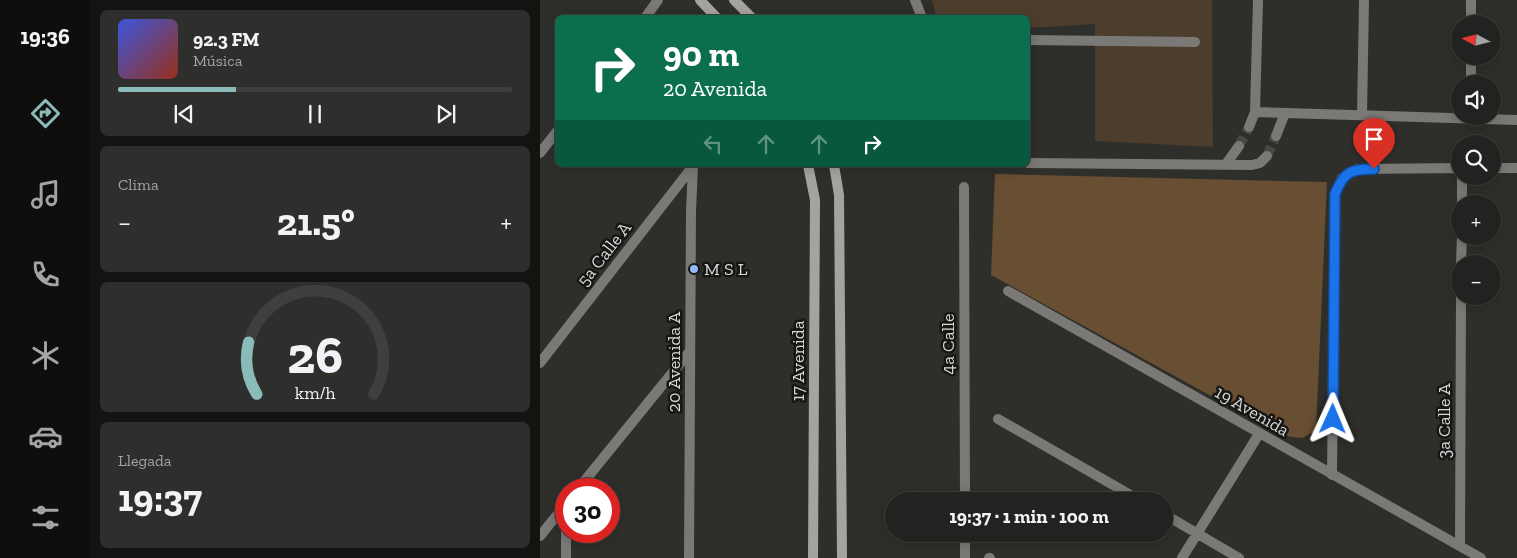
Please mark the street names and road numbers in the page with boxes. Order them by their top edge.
street label: 5a Calle A [572,217,636,291]
street label: 20 Avenida A [663,311,685,412]
street label: 4a Calle [937,314,959,374]
street label: 17 Avenida [787,320,809,401]
street label: 19 Avenida [1211,381,1293,441]
street label: 3a Calle A [1433,383,1455,459]

